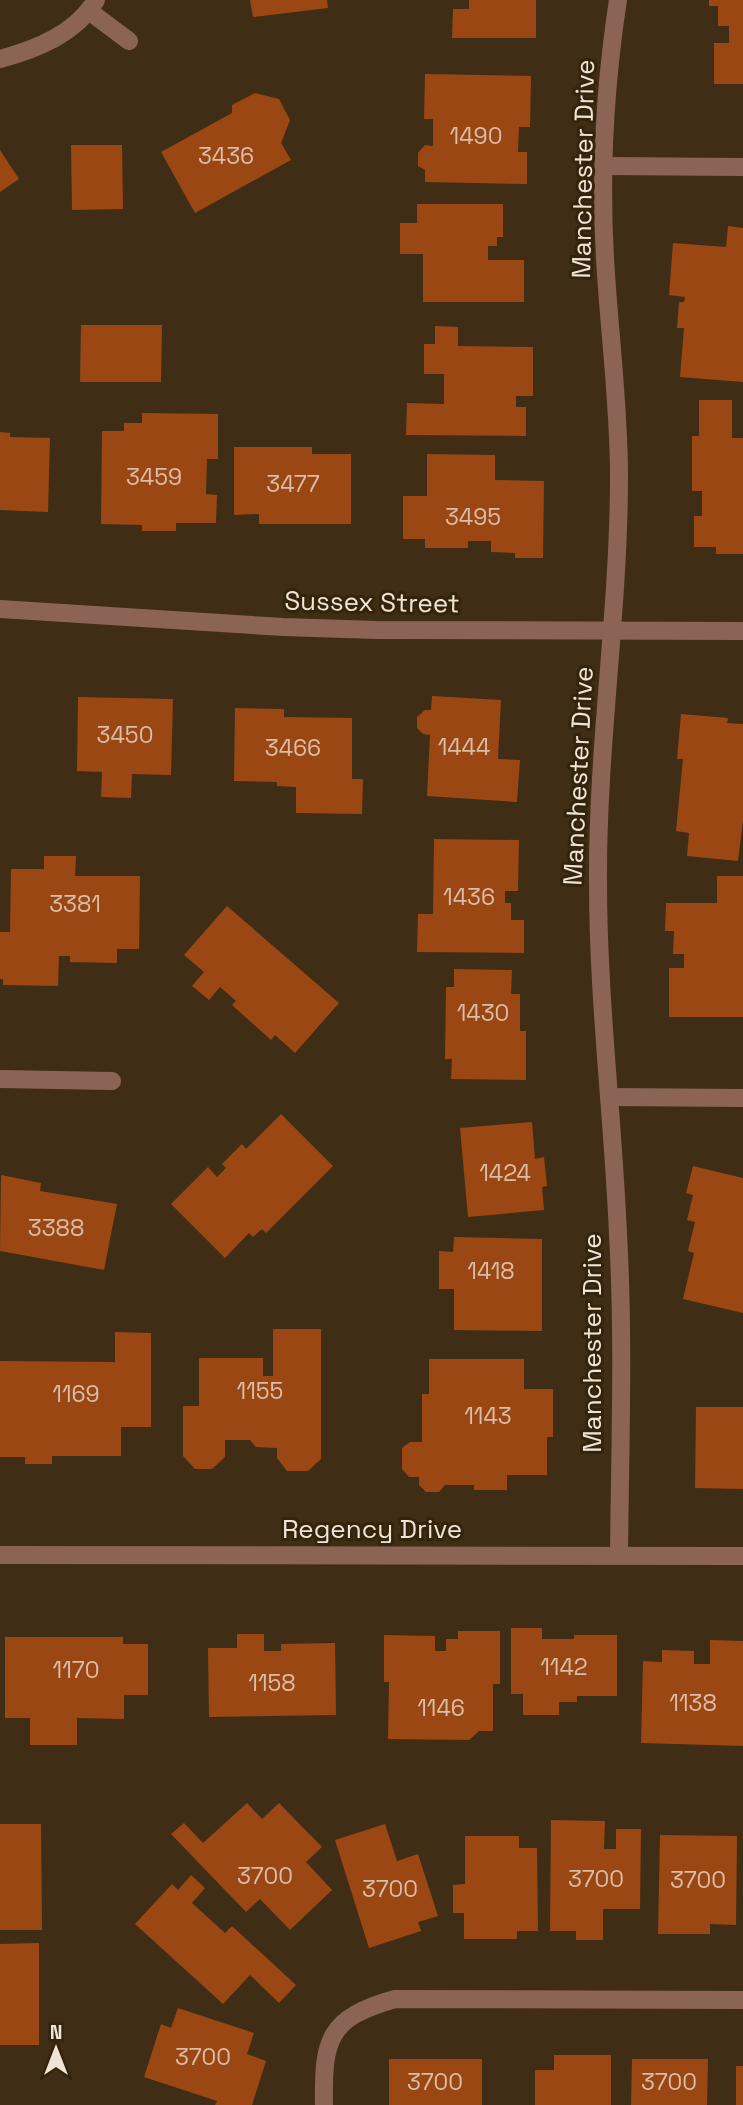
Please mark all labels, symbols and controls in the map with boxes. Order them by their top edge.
street label: Manchester Drive [564,59,602,279]
house number: 1490 [450,121,502,151]
house number: 3436 [198,141,254,171]
house number: 3459 [126,462,182,492]
house number: 3477 [266,469,320,499]
house number: 3495 [445,502,501,532]
street label: Sussex Street [284,583,460,621]
street label: Manchester Drive [555,666,601,886]
house number: 3450 [97,720,153,750]
house number: 1444 [438,732,490,762]
house number: 3466 [265,733,321,763]
house number: 1436 [443,882,495,912]
house number: 3381 [49,889,101,919]
house number: 1430 [457,998,509,1028]
house number: 1424 [479,1158,531,1188]
house number: 3388 [28,1213,84,1243]
street label: Manchester Drive [575,1233,609,1453]
house number: 1418 [467,1256,515,1286]
house number: 1155 [237,1376,283,1406]
house number: 1169 [52,1379,100,1409]
house number: 1143 [464,1401,512,1431]
street label: Regency Drive [282,1512,462,1546]
house number: 1142 [540,1652,588,1682]
house number: 1170 [53,1655,99,1685]
house number: 1158 [248,1668,296,1698]
house number: 1138 [669,1688,717,1718]
house number: 1146 [417,1693,465,1723]
house number: 3700 [237,1861,293,1891]
house number: 3700 [568,1864,624,1894]
house number: 3700 [670,1865,726,1895]
house number: 3700 [362,1874,418,1904]
north arrow [21,2014,91,2084]
text: N [50,2020,62,2045]
house number: 3700 [175,2042,231,2072]
house number: 3700 [407,2067,463,2097]
house number: 3700 [641,2067,697,2097]

